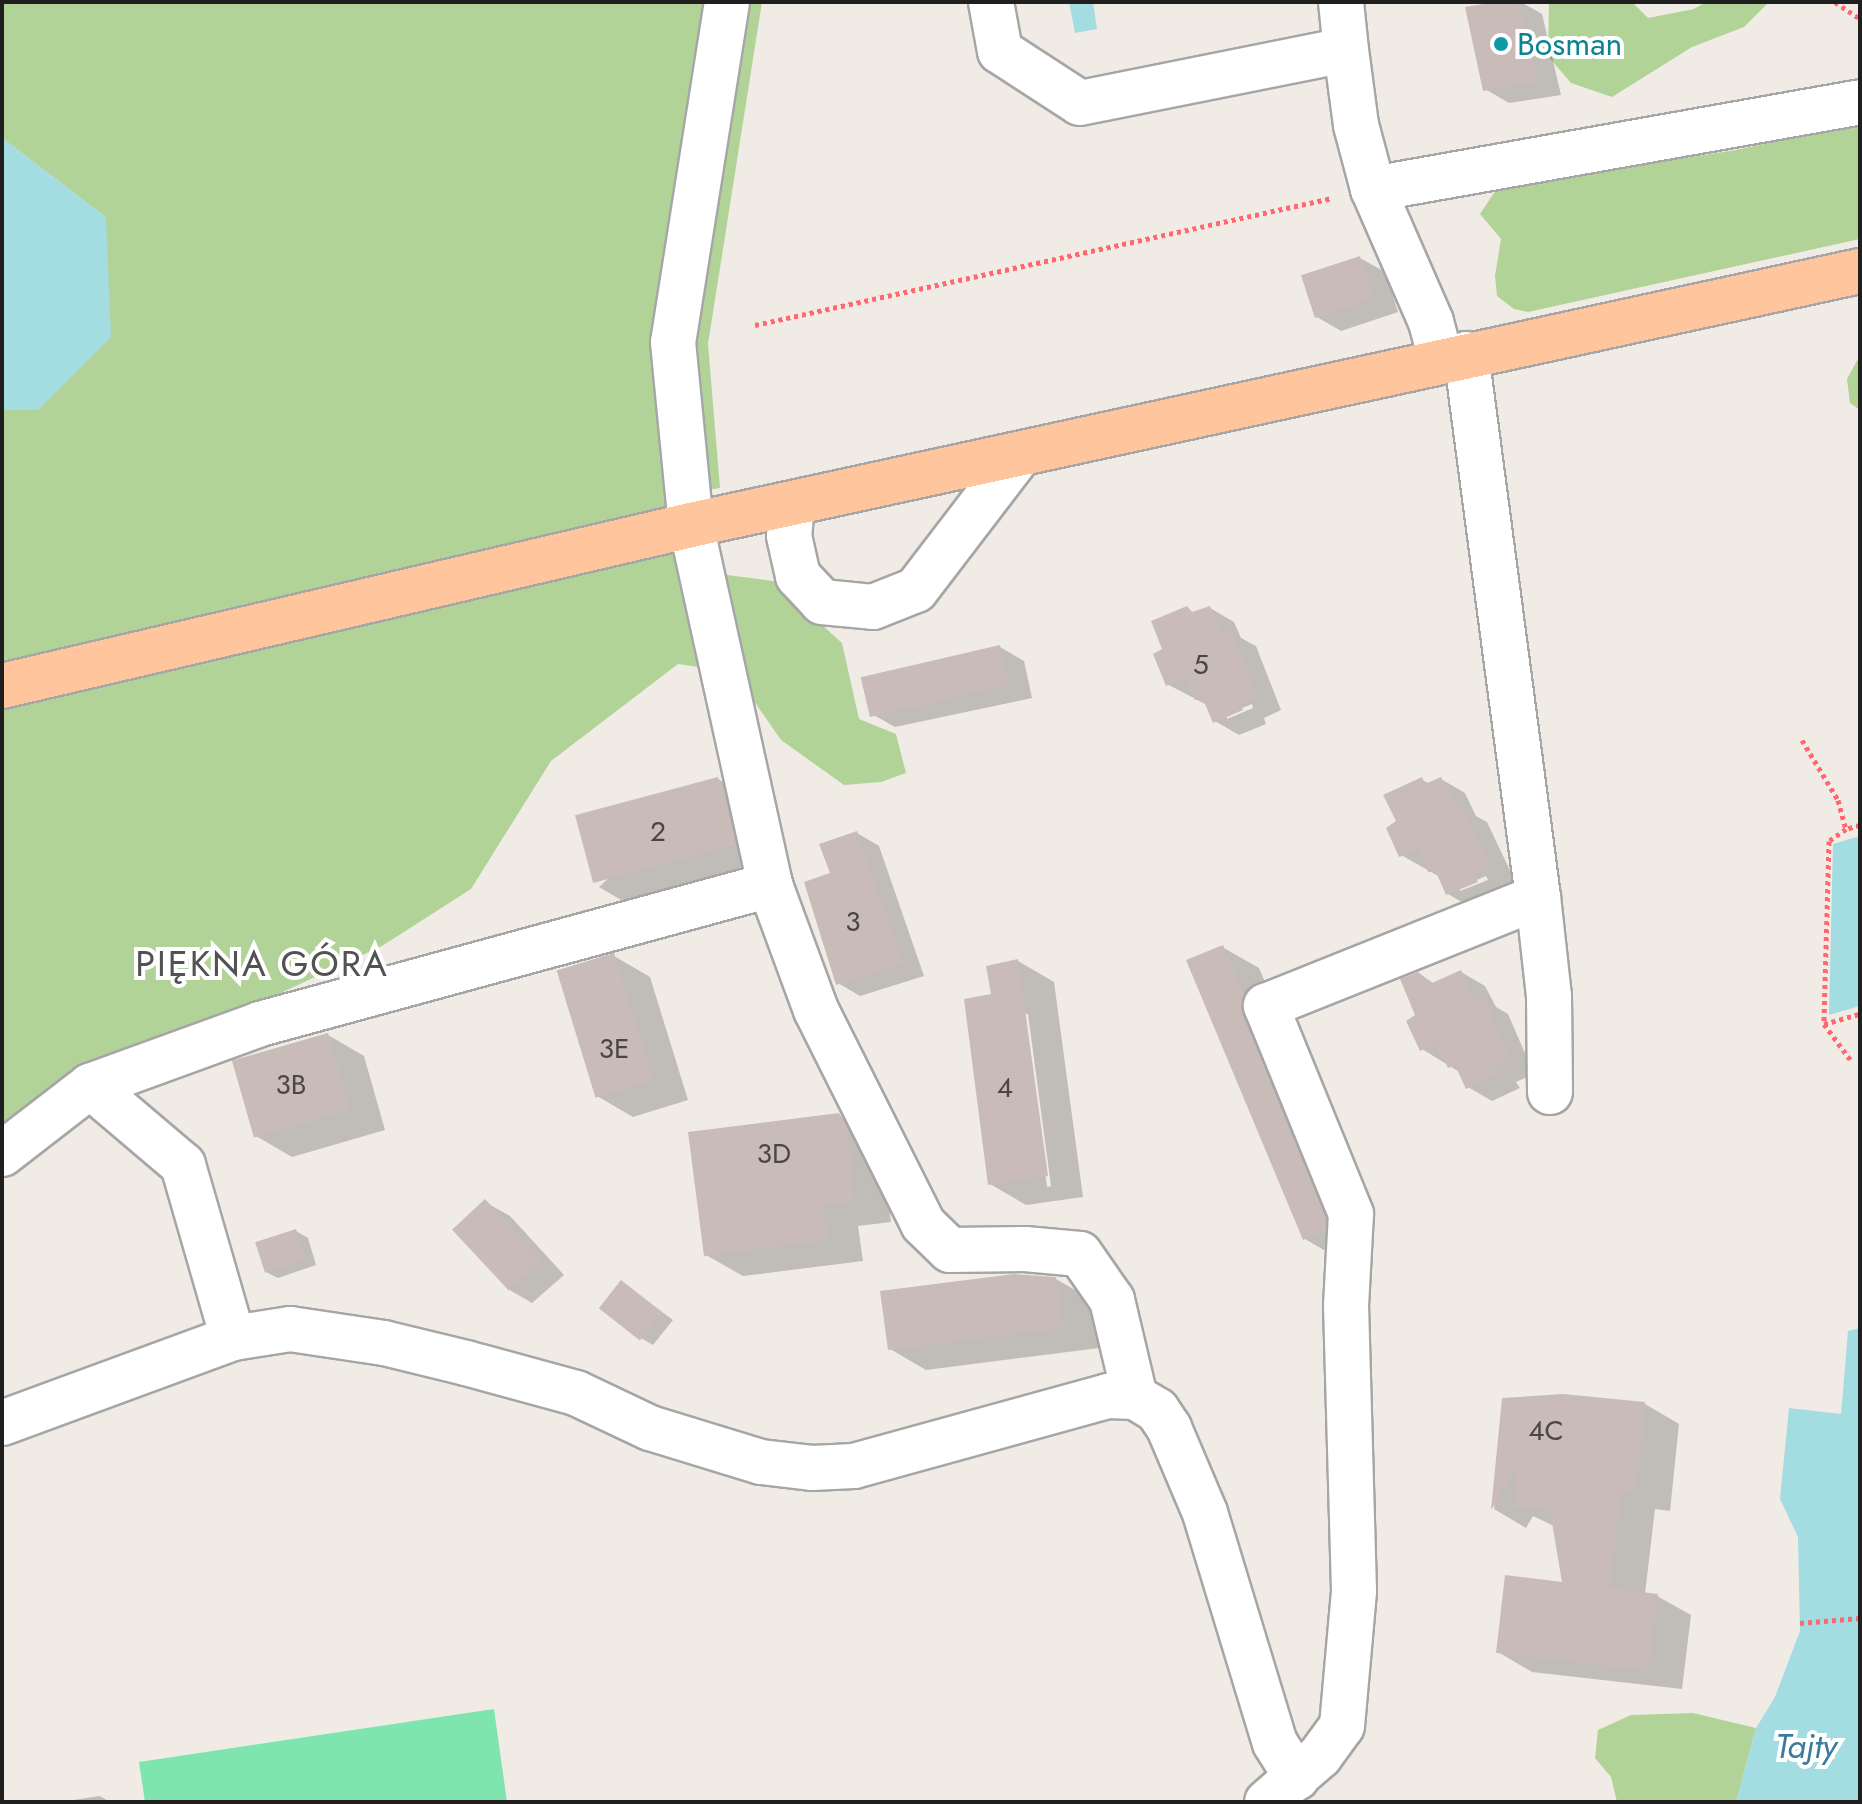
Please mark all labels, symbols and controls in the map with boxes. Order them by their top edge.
place label: Bosman [1517,25,1622,63]
marker: Bosman [1492,35,1510,53]
house number: 5 [1193,648,1209,682]
house number: 2 [650,815,666,849]
house number: 3 [845,905,861,939]
district label: PIĘKNA GÓRA [135,942,389,986]
house number: 3E [599,1032,629,1066]
house number: 3B [276,1068,306,1102]
house number: 4 [997,1071,1013,1105]
house number: 3D [757,1137,791,1171]
house number: 4C [1528,1414,1564,1448]
water label: Tajty [1775,1727,1837,1767]

